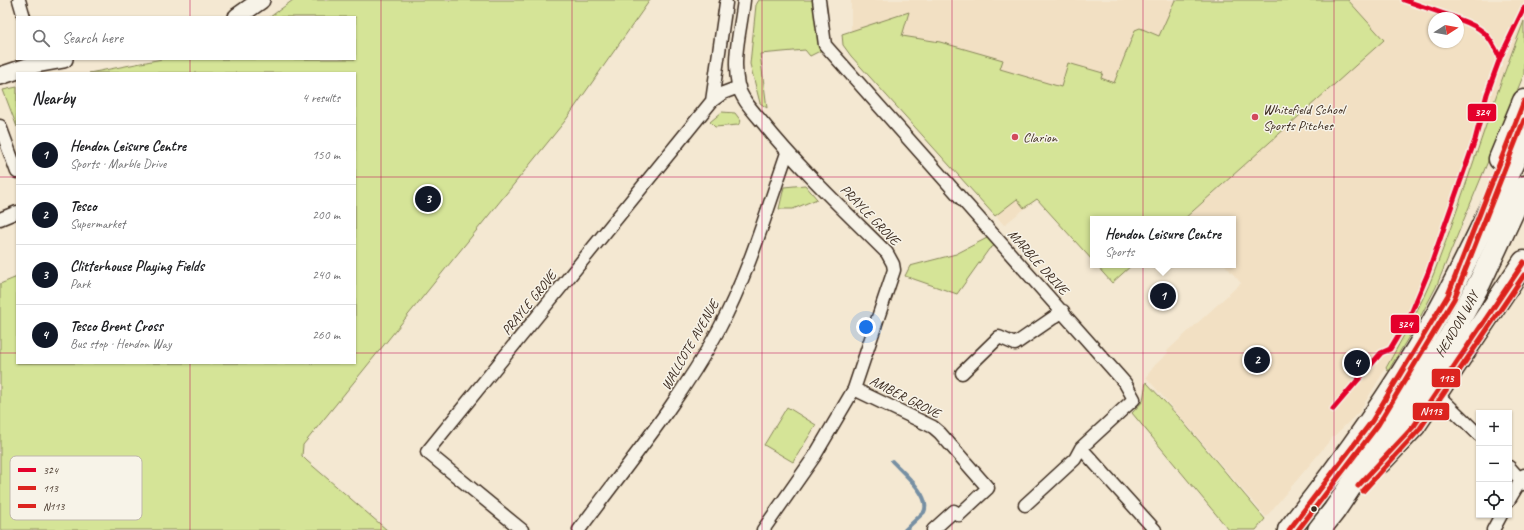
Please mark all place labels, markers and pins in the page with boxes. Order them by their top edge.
place label: Whitefield School Sports Pitches [1263,101,1347,134]
marker: Whitefield School Sports Pitches [1250,112,1260,122]
place label: Clarion [1023,129,1058,146]
marker: Clarion [1010,132,1020,142]
pin: 3 [415,184,441,214]
pin: 1 [1150,281,1176,311]
pin: 2 [1244,345,1270,375]
pin: 4 [1344,348,1370,378]
unlabelled marker [1309,504,1319,514]

